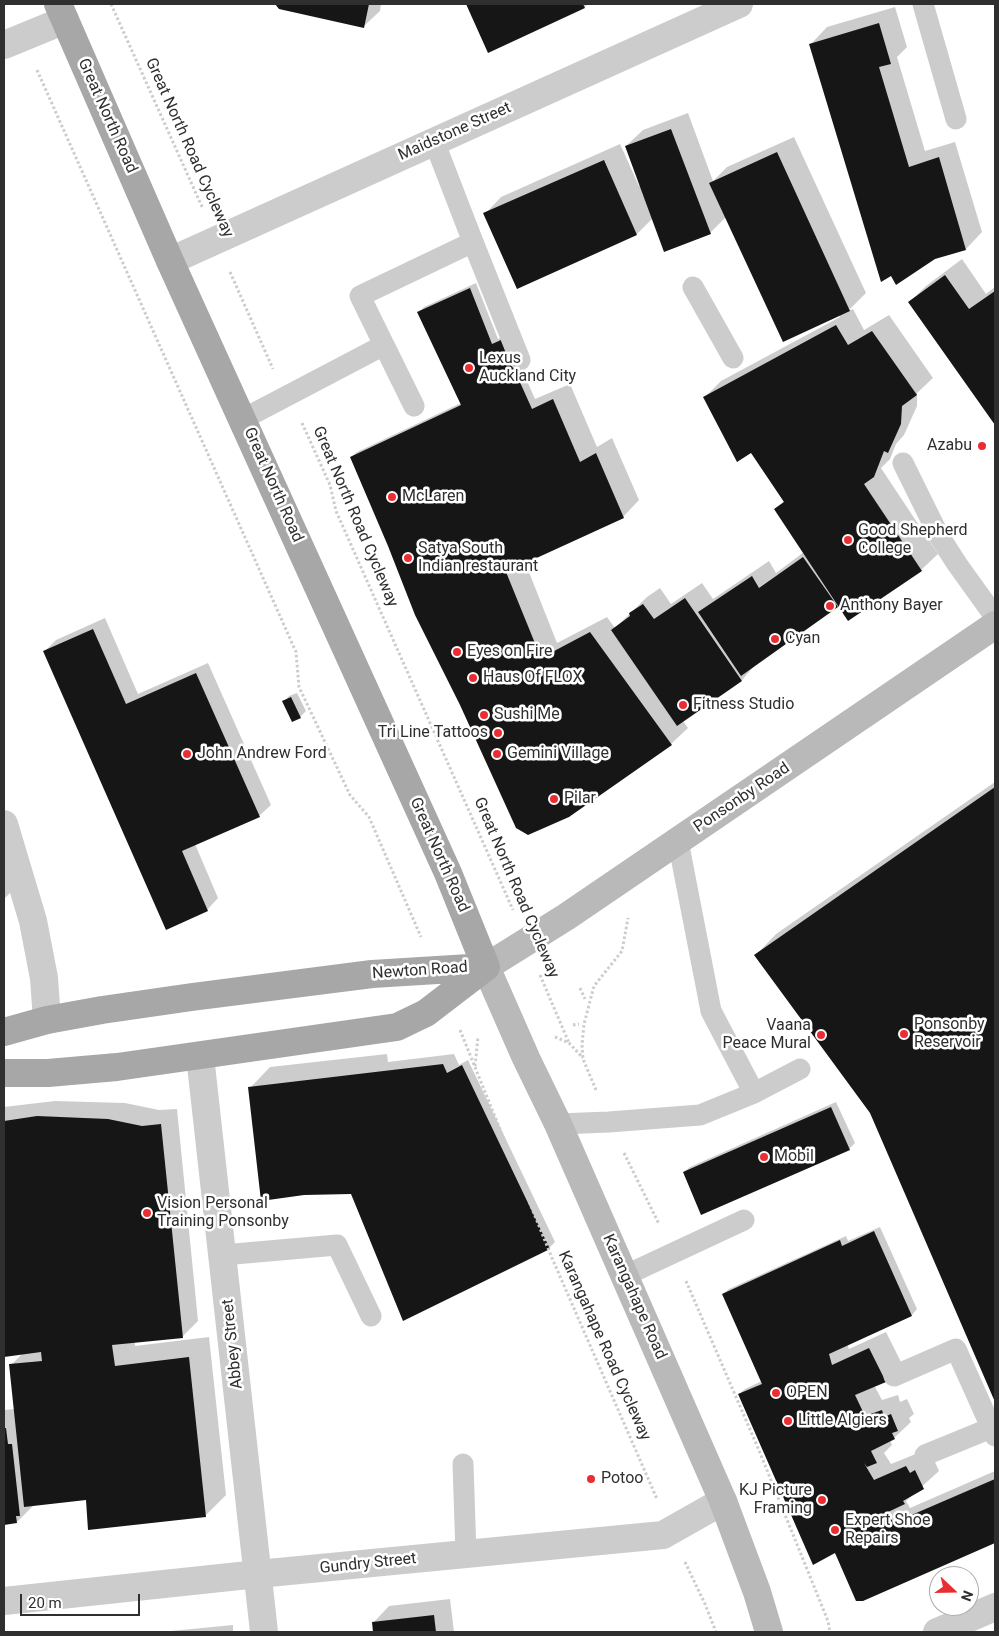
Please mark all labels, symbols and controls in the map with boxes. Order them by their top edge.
street label: Great North Road Cycleway [141,55,237,241]
street label: Great North Road [73,56,141,176]
street label: Maidstone Street [396,99,514,165]
place label: Lexus Auckland City [479,349,576,387]
marker: Lexus Auckland City [463,362,475,374]
street label: Great North Road Cycleway [308,424,402,610]
street label: Great North Road [239,425,307,545]
place label: Azabu [927,436,972,456]
marker: Azabu [976,440,988,452]
place label: McLaren [402,487,464,507]
marker: McLaren [386,491,398,503]
place label: Good Shepherd College [858,521,968,559]
marker: Good Shepherd College [842,534,854,546]
place label: Satya South Indian restaurant [418,539,538,577]
marker: Satya South Indian restaurant [402,552,414,564]
place label: Anthony Bayer [840,596,943,616]
marker: Anthony Bayer [824,600,836,612]
place label: Cyan [785,629,820,649]
marker: Cyan [769,633,781,645]
place label: Eyes on Fire [467,642,552,662]
marker: Eyes on Fire [451,646,463,658]
place label: Haus Of FLOX [483,668,583,688]
marker: Haus Of FLOX [467,672,479,684]
place label: Fitness Studio [693,695,794,715]
marker: Fitness Studio [677,699,689,711]
place label: Sushi Me [494,705,560,725]
marker: Sushi Me [478,709,490,721]
place label: Tri Line Tattoos [378,723,488,743]
marker: Tri Line Tattoos [492,727,504,739]
place label: John Andrew Ford [197,744,327,764]
place label: Gemini Village [507,744,609,764]
marker: John Andrew Ford [181,748,193,760]
marker: Gemini Village [491,748,503,760]
street label: Ponsonby Road [690,759,794,837]
place label: Pilar [564,789,596,809]
marker: Pilar [548,793,560,805]
street label: Great North Road [405,795,473,915]
street label: Great North Road Cycleway [469,795,563,981]
street label: Newton Road [372,958,468,984]
place label: Ponsonby Reservoir [914,1015,985,1053]
place label: Vaana Peace Mural [722,1016,811,1054]
marker: Ponsonby Reservoir [898,1028,910,1040]
marker: Vaana Peace Mural [815,1029,827,1041]
place label: Mobil [774,1147,814,1167]
marker: Mobil [758,1151,770,1163]
place label: Vision Personal Training Ponsonby [157,1194,289,1232]
marker: Vision Personal Training Ponsonby [141,1207,153,1219]
street label: Karangahape Road [598,1232,670,1362]
street label: Karangahape Road Cycleway [553,1248,655,1444]
street label: Abbey Street [219,1298,247,1390]
place label: OPEN [786,1383,828,1403]
marker: OPEN [770,1387,782,1399]
place label: Little Algiers [798,1411,887,1431]
marker: Little Algiers [782,1415,794,1427]
place label: Potoo [601,1469,643,1489]
marker: Potoo [585,1473,597,1485]
place label: KJ Picture Framing [739,1481,812,1519]
marker: KJ Picture Framing [816,1494,828,1506]
place label: Expert Shoe Repairs [845,1511,930,1549]
marker: Expert Shoe Repairs [829,1524,841,1536]
street label: Gundry Street [319,1549,417,1579]
north arrow [929,1566,979,1616]
scale bar [22,1584,142,1616]
text: N [958,1589,976,1603]
text: 20 m [28,1594,62,1612]

